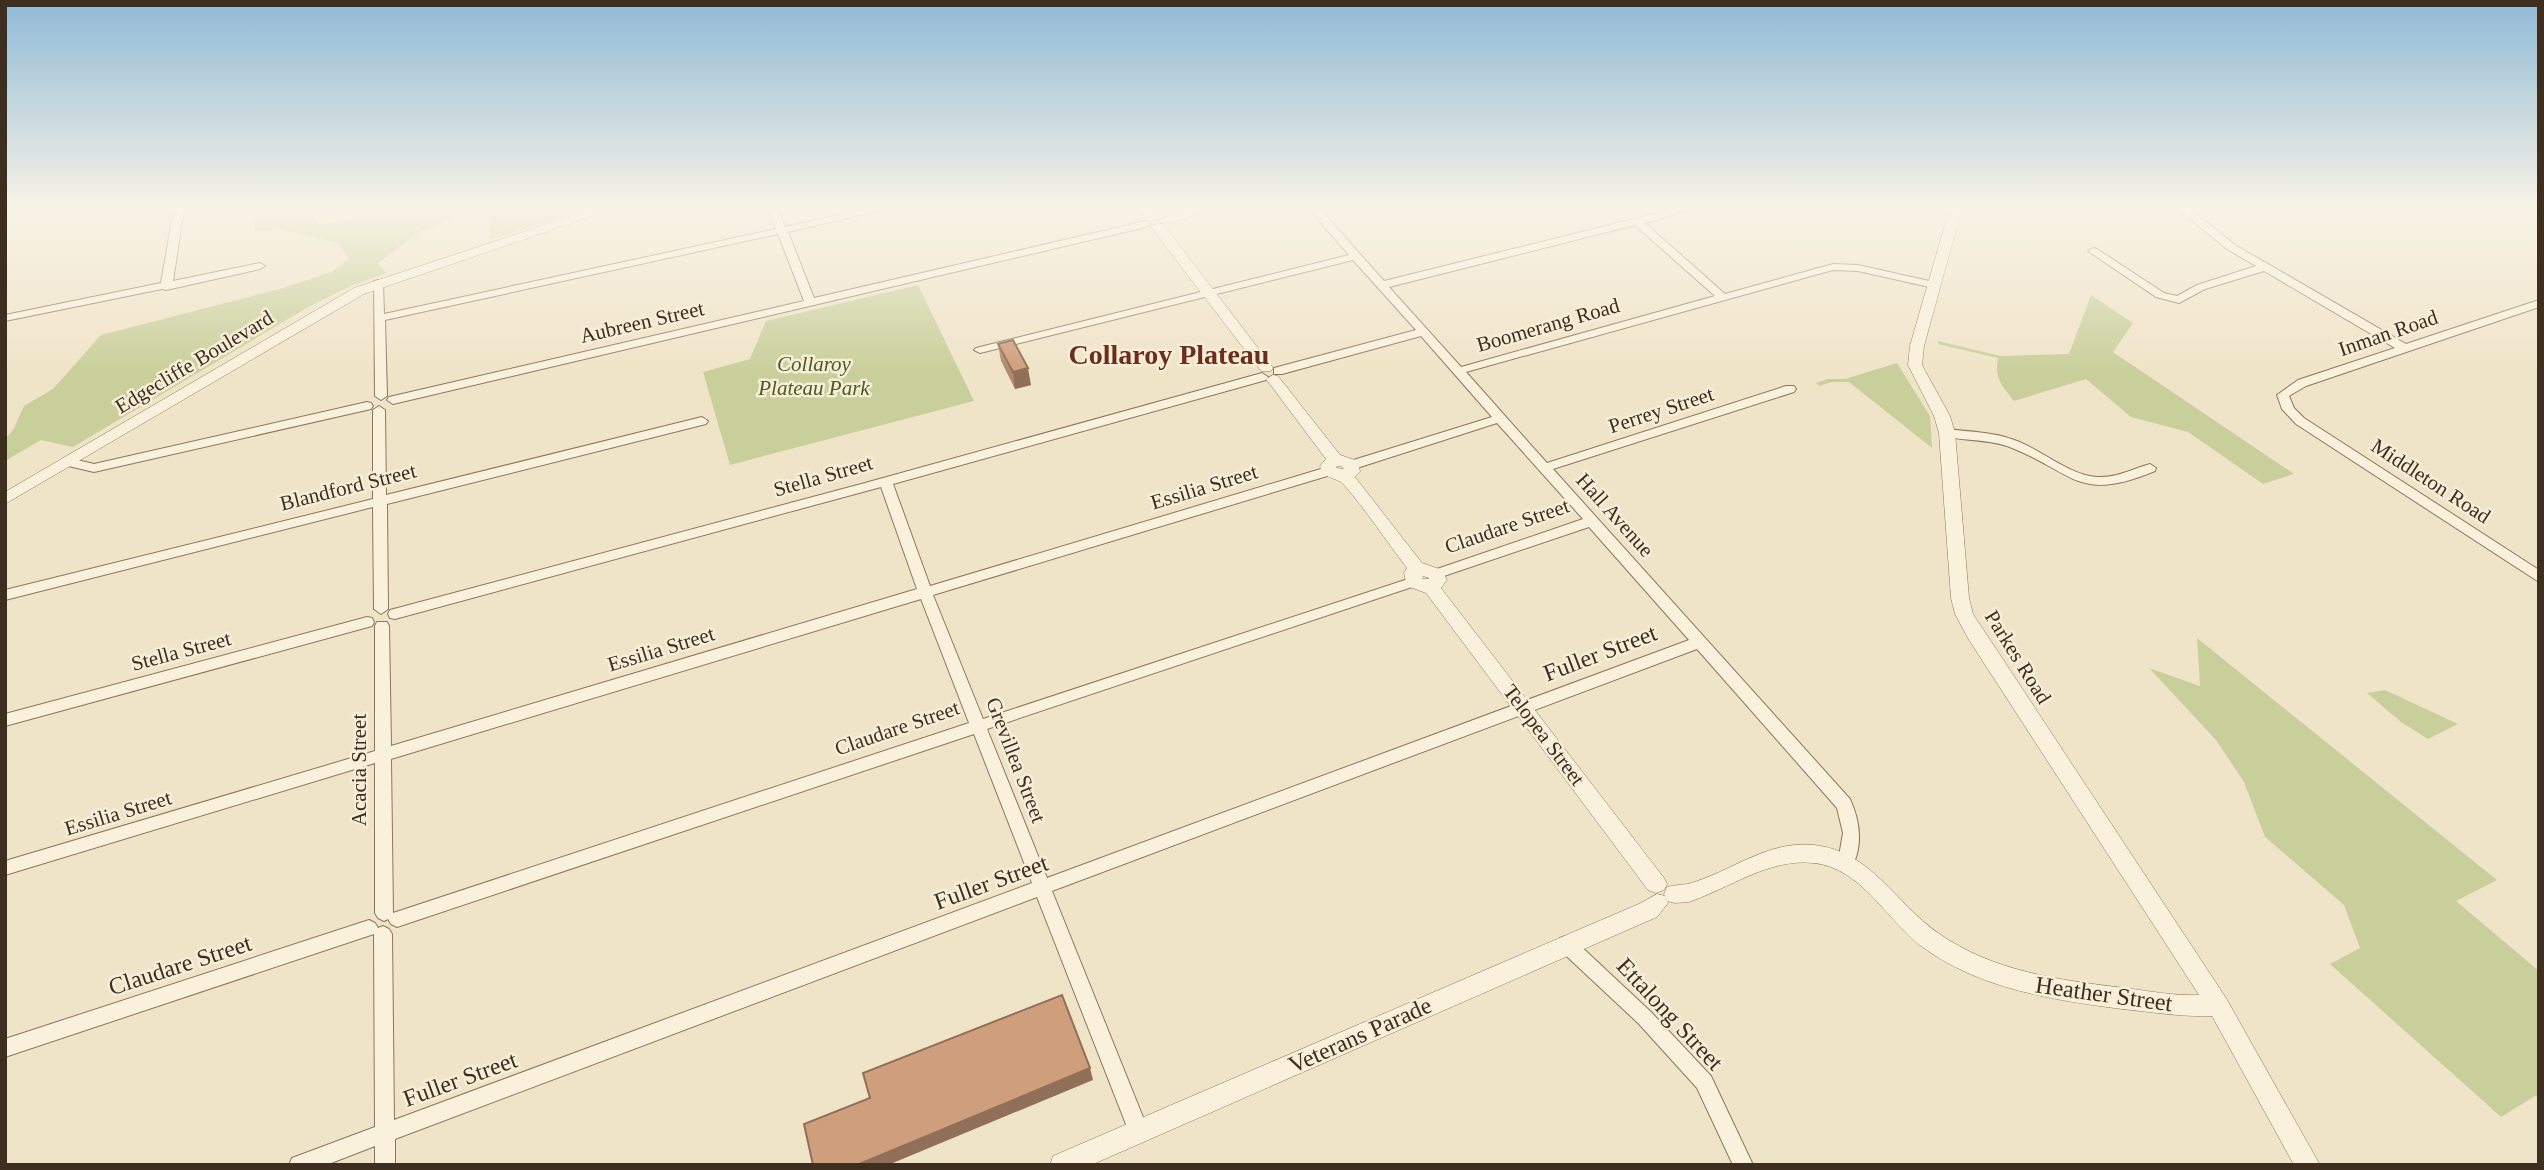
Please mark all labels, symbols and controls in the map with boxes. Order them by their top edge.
street label: Boomerang Road [1474,293,1623,357]
street label: Aubreen Street [578,296,706,348]
street label: Edgecliffe Boulevard [111,305,278,419]
street label: Inman Road [2335,305,2441,361]
district label: Collaroy Plateau [1069,339,1269,370]
park label: Collaroy Plateau Park [757,352,870,400]
street label: Perrey Street [1605,382,1717,438]
street label: Middleton Road [2367,434,2495,529]
street label: Stella Street [771,450,876,502]
street label: Blandford Street [277,458,419,516]
street label: Essilia Street [1148,459,1260,515]
street label: Hall Avenue [1571,468,1659,562]
street label: Claudare Street [1442,493,1573,559]
street label: Parkes Road [1980,606,2056,709]
street label: Fuller Street [1540,619,1661,687]
street label: Essilia Street [605,621,717,677]
street label: Stella Street [129,626,234,676]
street label: Telopea Street [1498,680,1590,790]
street label: Grevillea Street [981,694,1051,826]
street label: Claudare Street [832,695,963,761]
street label: Acacia Street [347,714,371,826]
street label: Essilia Street [62,785,174,841]
street label: Fuller Street [930,849,1052,915]
street label: Claudare Street [105,930,255,1000]
street label: Ettalong Street [1612,953,1729,1076]
street label: Heather Street [2034,972,2174,1017]
street label: Veterans Parade [1284,992,1436,1078]
street label: Fuller Street [399,1046,521,1112]

